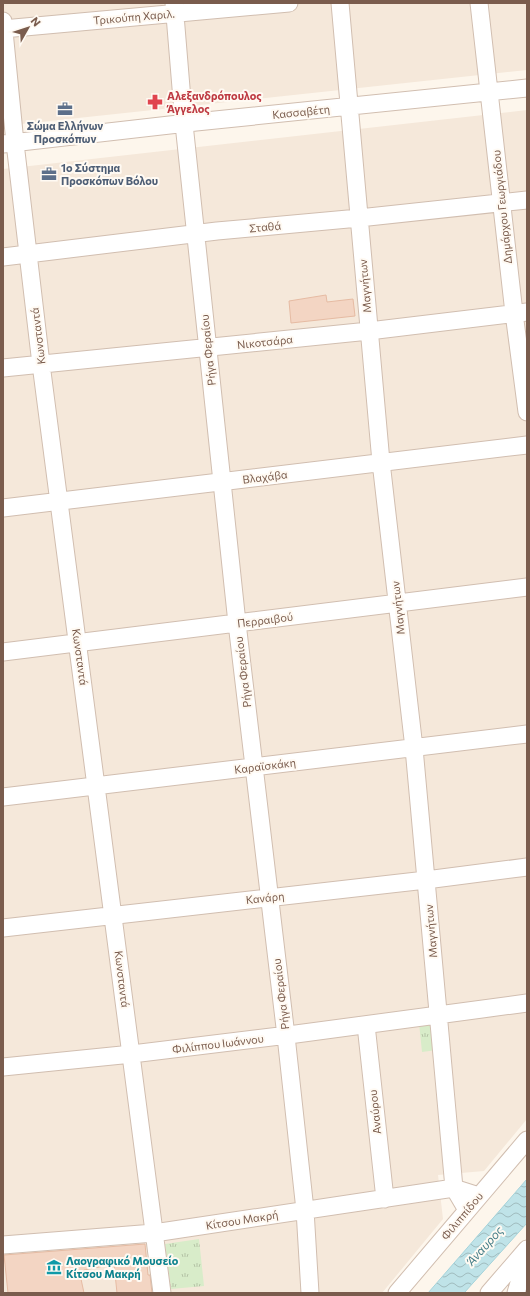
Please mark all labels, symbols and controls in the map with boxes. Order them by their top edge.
street label: Τρικούπη Χαριλ. [93,6,176,27]
north arrow [8,8,48,48]
text: N [29,14,44,29]
place label: Αλεξανδρόπουλος Άγγελος [166,89,262,115]
pharmacy icon: Αλεξανδρόπουλος Άγγελος [146,93,164,111]
office icon: Σώμα Ελλήνων Προσκόπων [56,100,74,118]
street label: Κασσαβέτη [271,102,330,121]
place label: Σώμα Ελλήνων Προσκόπων [27,119,103,145]
street label: Δημάρχου Γεωργιάδου [489,149,514,265]
place label: 1ο Σύστημα Προσκόπων Βόλου [61,161,158,187]
office icon: 1ο Σύστημα Προσκόπων Βόλου [40,165,58,183]
street label: Σταθά [248,219,282,234]
street label: Μαγνήτων [356,258,373,313]
street label: Κωνσταντά [28,307,47,365]
street label: Ρήγα Φεραίου [197,314,218,386]
street label: Νικοτσάρα [236,332,294,351]
street label: Βλαχάβα [242,467,288,486]
street label: Μαγνήτων [388,580,407,635]
street label: Περραιβού [236,610,294,629]
street label: Κωνσταντά [70,628,91,686]
street label: Ρήγα Φεραίου [232,636,253,708]
street label: Καραϊσκάκη [233,755,297,776]
street label: Κανάρη [245,889,285,906]
street label: Μαγνήτων [422,903,439,958]
street label: Κωνσταντά [113,950,132,1008]
street label: Ρήγα Φεραίου [270,958,291,1030]
street label: Φιλίππου Ιωάννου [172,1031,264,1056]
street label: Αναύρου [366,1089,383,1135]
street label: Φιλιππίδου [438,1189,485,1242]
street label: Κίτσου Μακρή [205,1207,279,1232]
water label: Άναυρος [462,1223,506,1269]
place label: Λαογραφικό Μουσείο Κίτσου Μακρή [66,1254,179,1280]
museum icon: Λαογραφικό Μουσείο Κίτσου Μακρή [45,1258,63,1276]

